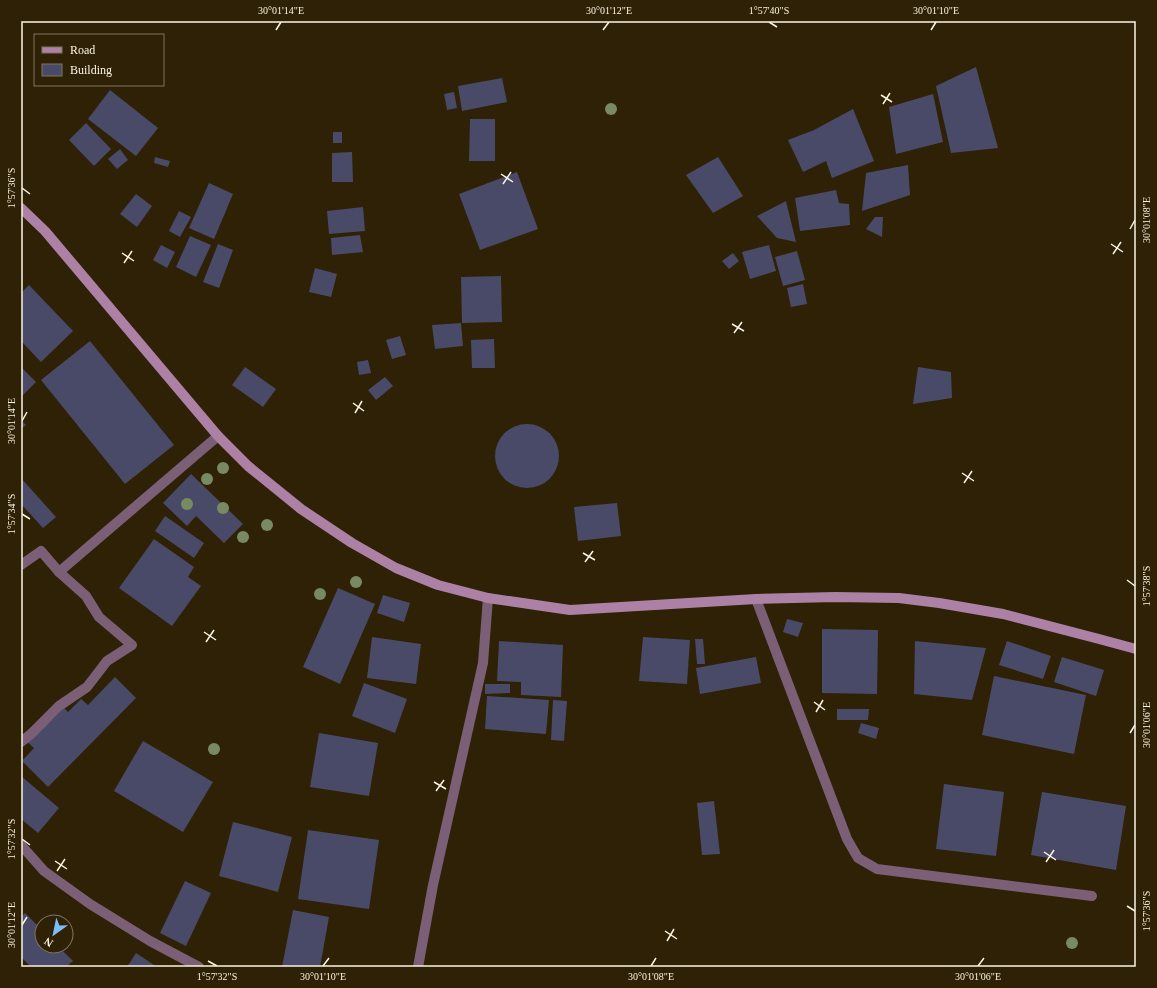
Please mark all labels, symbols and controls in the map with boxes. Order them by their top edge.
text: 30°01'14"E [258,5,304,16]
text: 30°01'12"E [586,5,632,16]
text: 1°57'40"S [749,5,789,16]
text: 30°01'10"E [913,5,959,16]
legend [34,34,164,86]
text: Road [70,43,95,57]
text: Building [70,63,112,77]
text: 1°57'36"S [6,168,17,208]
text: 30°01'08"E [1141,197,1152,243]
text: 30°01'14"E [6,398,17,444]
text: 1°57'34"S [6,494,17,534]
text: 1°57'38"S [1141,566,1152,606]
text: 30°01'06"E [1141,702,1152,748]
text: 1°57'32"S [6,819,17,859]
text: 1°57'36"S [1141,891,1152,931]
text: 30°01'12"E [6,902,17,948]
north arrow [34,914,74,954]
text: N [42,935,55,950]
text: 1°57'32"S [197,971,237,982]
text: 30°01'10"E [300,971,346,982]
text: 30°01'08"E [628,971,674,982]
text: 30°01'06"E [955,971,1001,982]

